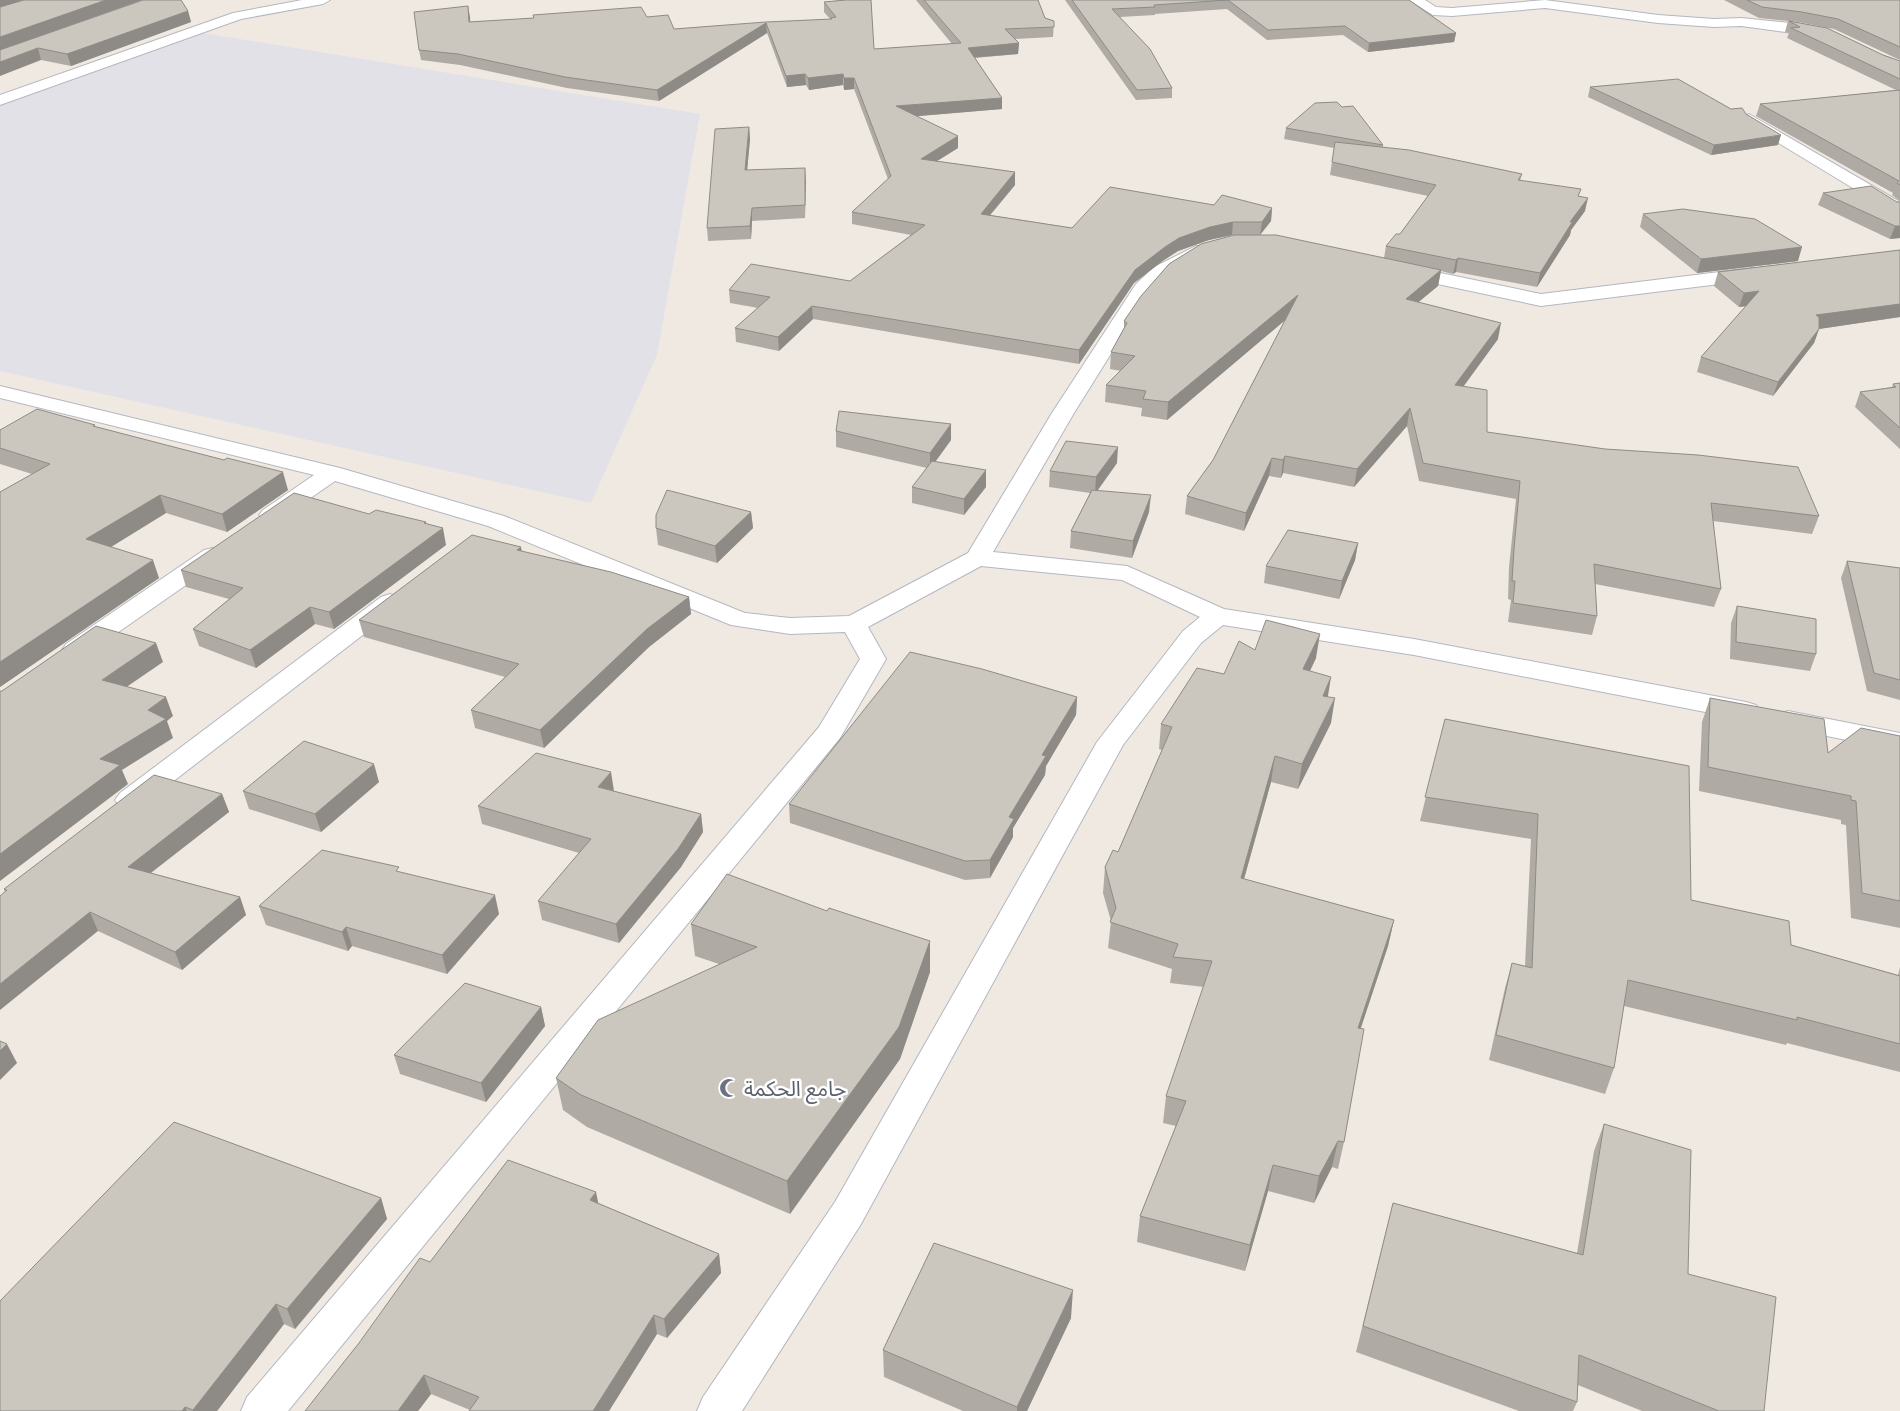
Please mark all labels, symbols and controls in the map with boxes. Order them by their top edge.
place label: جامع الحكمة [744,1074,846,1104]
mosque icon: جامع الحكمة [718,1077,740,1099]

